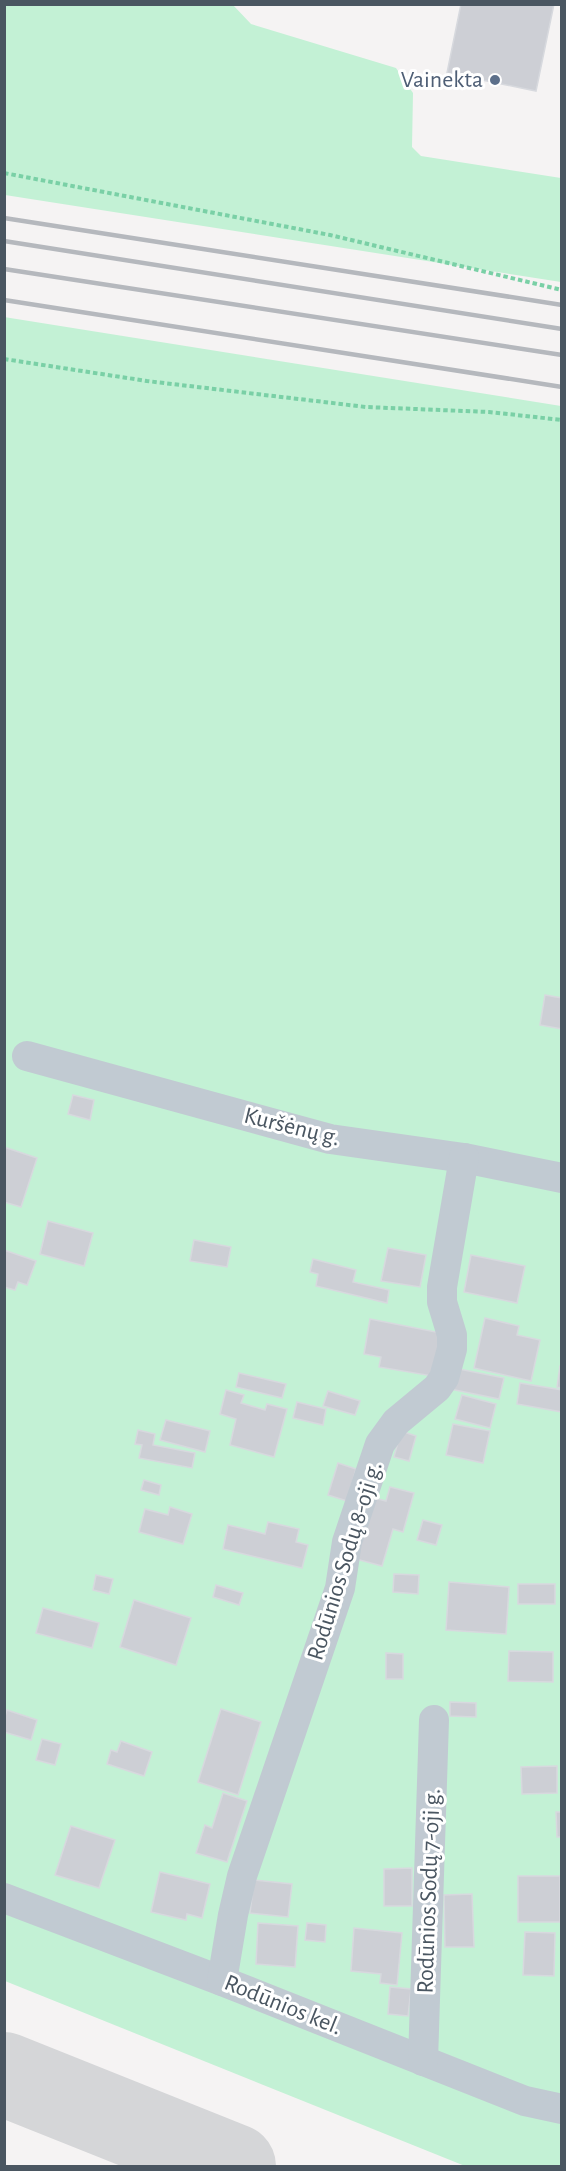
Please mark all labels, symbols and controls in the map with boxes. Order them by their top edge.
place label: Vainekta [401,68,483,92]
marker: Vainekta [488,73,502,87]
street label: Kuršėnų g. [241,1103,343,1151]
street label: Rodūnios Sodų 8-oji g. [303,1459,387,1663]
street label: Rodūnios Sodų 7-oji g. [413,1788,445,1994]
street label: Rodūnios kel. [221,1971,345,2039]

